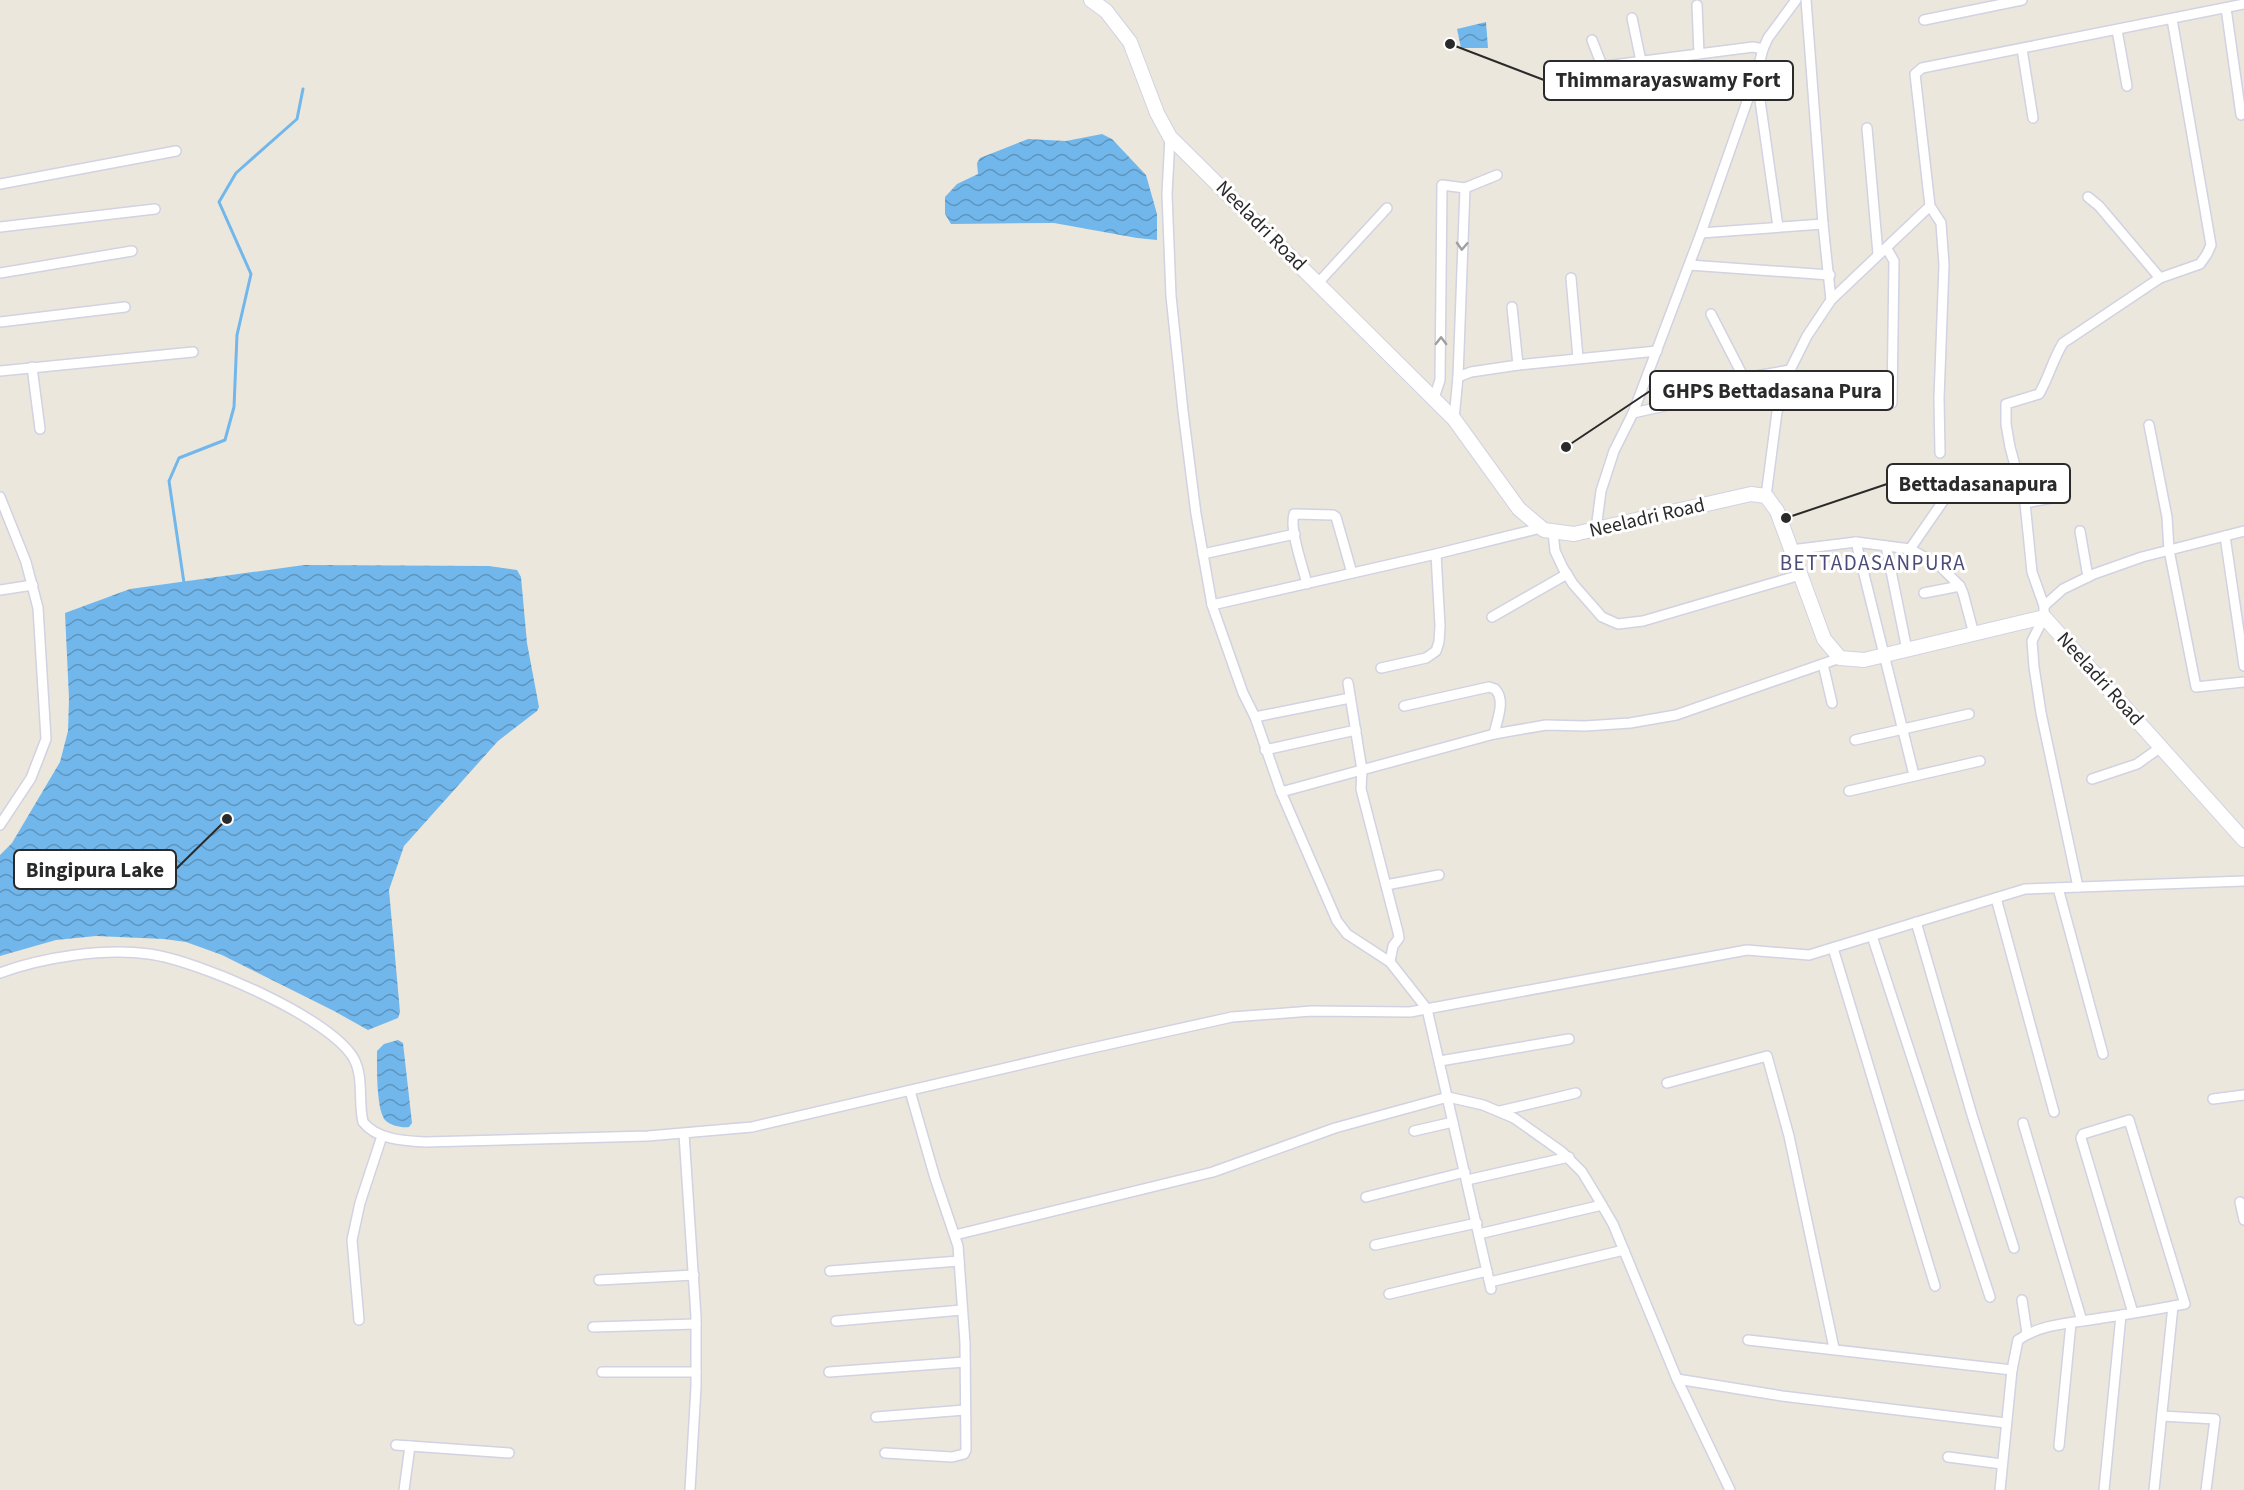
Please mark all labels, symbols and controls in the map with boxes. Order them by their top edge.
callout: Thimmarayaswamy Fort [1544,61,1793,100]
text: Thimmarayaswamy Fort [1555,65,1781,95]
street label: Neeladri Road [1209,174,1313,278]
one-way arrow [1456,242,1469,251]
one-way arrow [1435,337,1447,346]
callout: GHPS Bettadasana Pura [1650,371,1893,410]
text: GHPS Bettadasana Pura [1662,376,1882,406]
callout: Bettadasanapura [1887,464,2070,503]
text: Bettadasanapura [1898,469,2058,499]
street label: Neeladri Road [1586,491,1708,545]
district label: BETTADASANPURA [1780,548,1966,578]
street label: Neeladri Road [2050,626,2150,732]
callout: Bingipura Lake [14,850,176,889]
text: Bingipura Lake [26,855,164,885]

